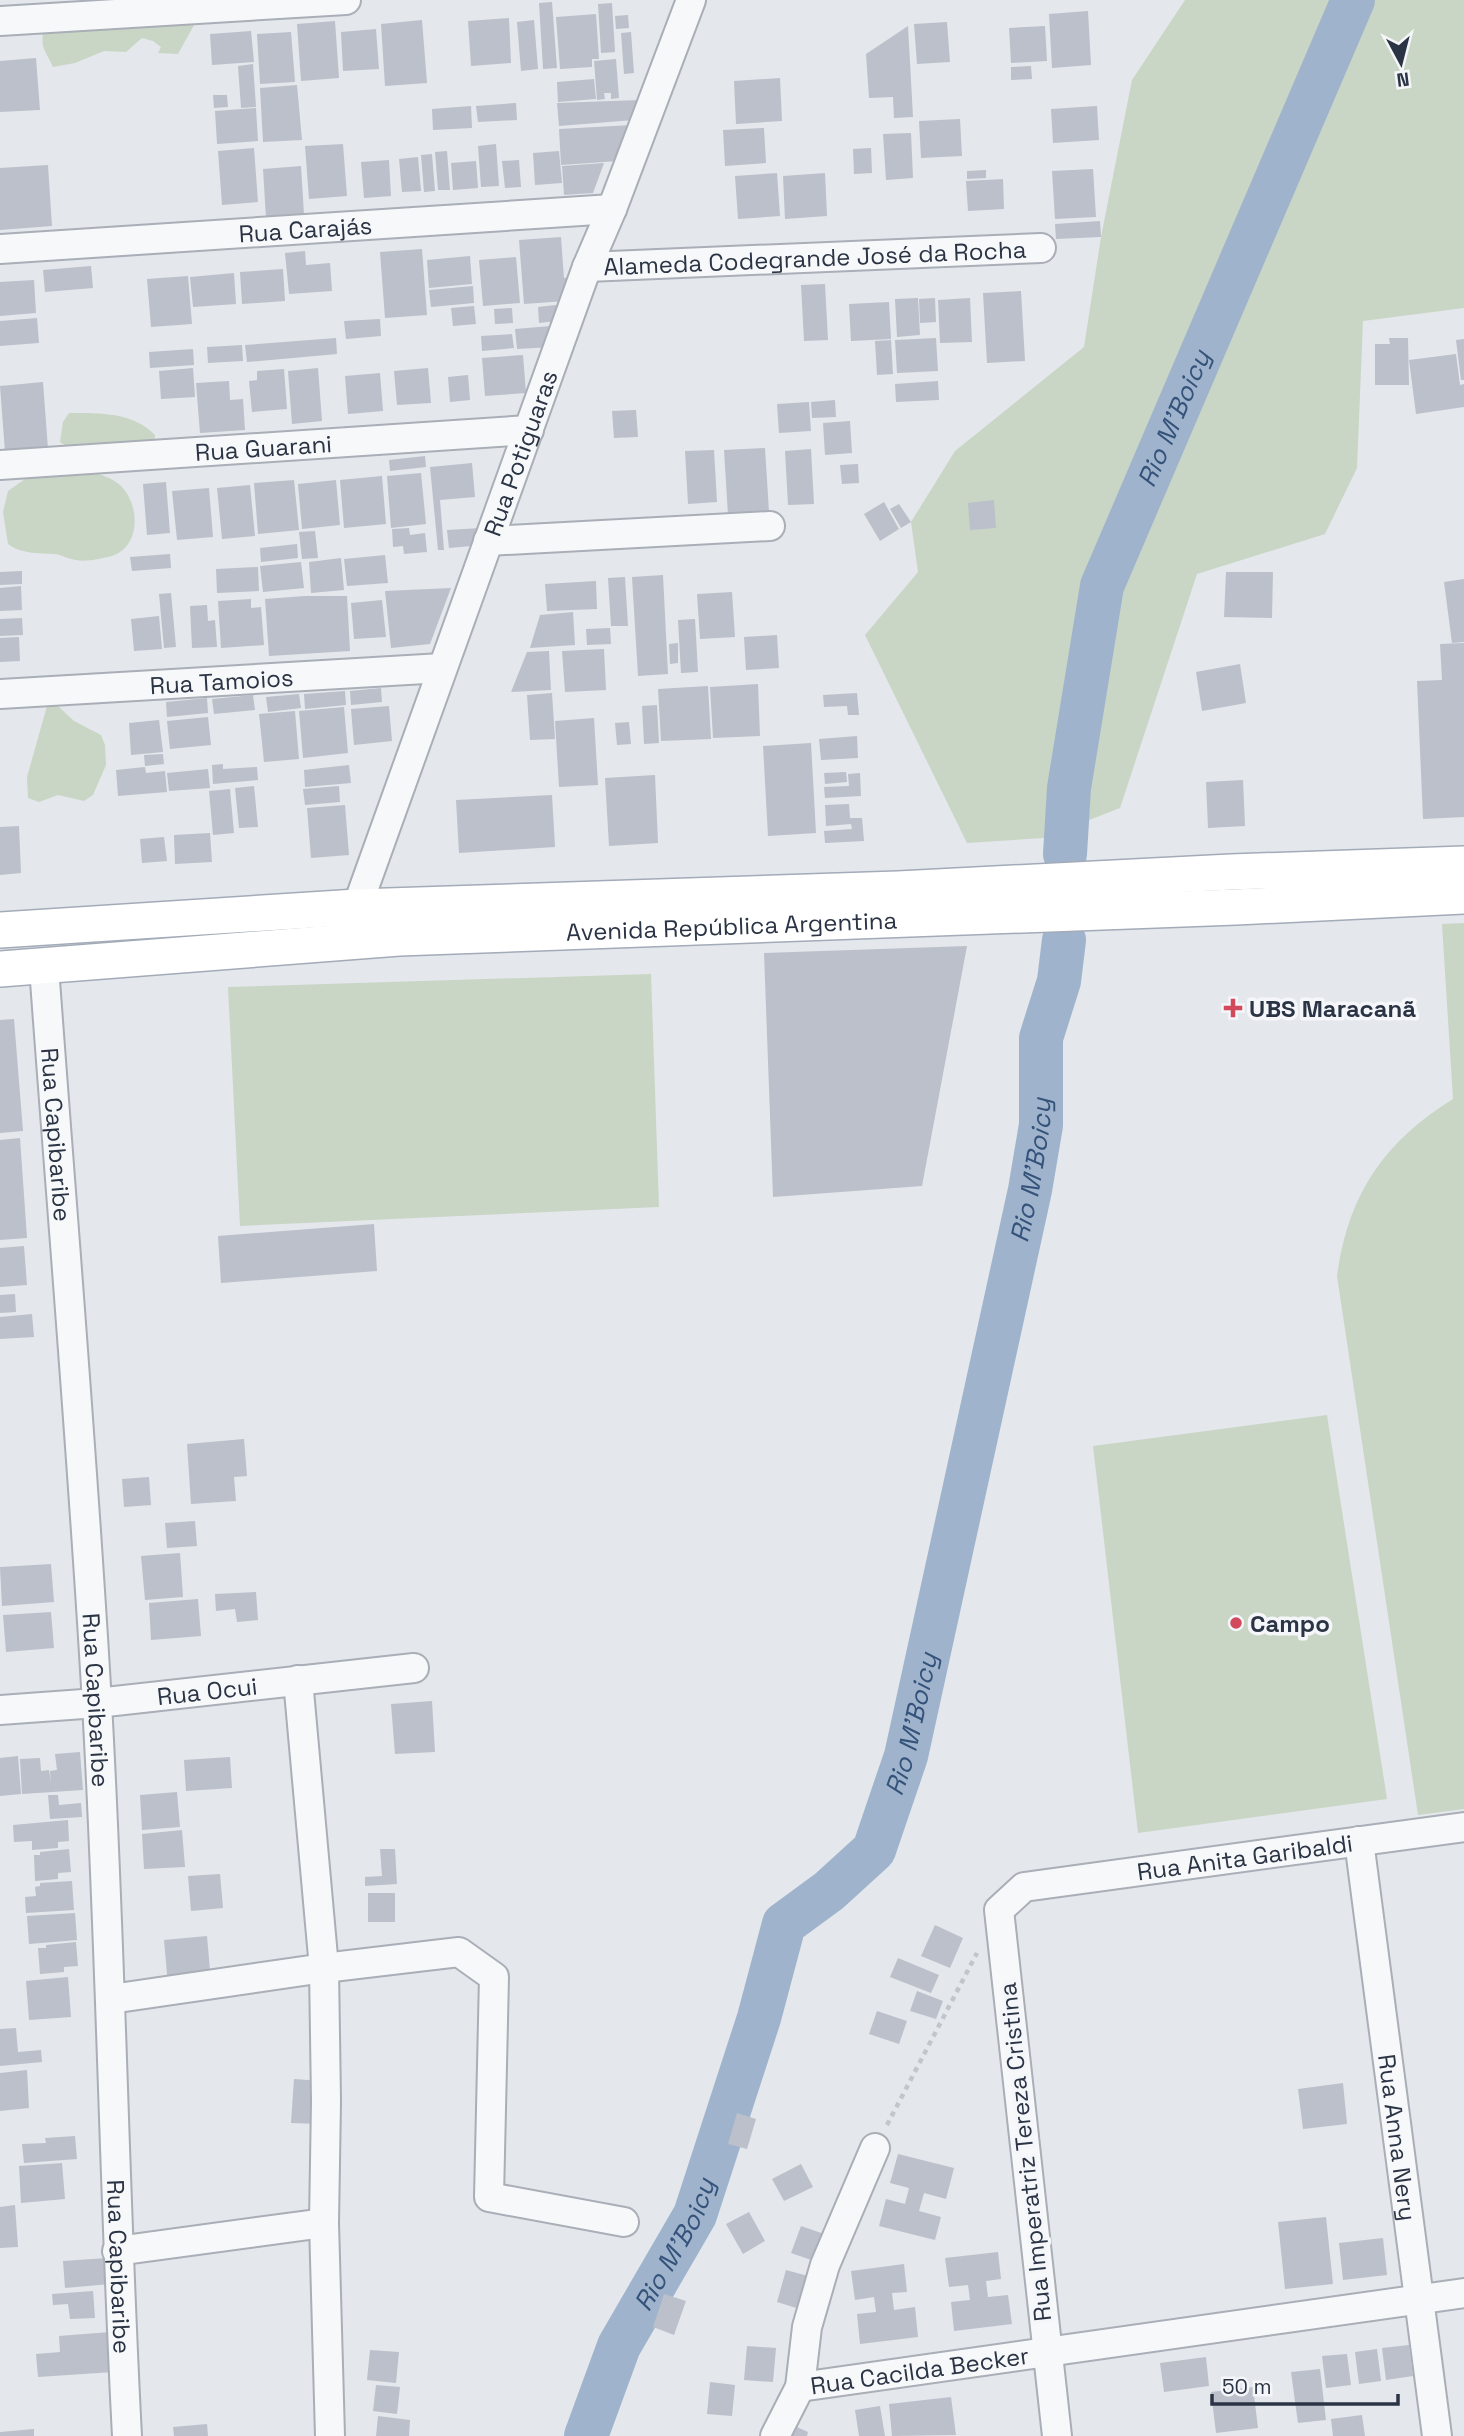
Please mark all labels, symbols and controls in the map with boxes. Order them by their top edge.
north arrow [1366,28,1436,98]
text: N [1395,66,1411,93]
street label: Rua Carajás [238,209,373,249]
street label: Alameda Codegrande José da Rocha [603,233,1027,282]
water label: Rio M'Boicy [1129,344,1218,492]
street label: Rua Potiguaras [476,366,564,540]
street label: Rua Guarani [194,428,333,468]
street label: Rua Tamoios [149,661,294,701]
street label: Avenida República Argentina [565,904,898,947]
place label: UBS Maracanã [1249,993,1416,1024]
marker: UBS Maracanã [1223,998,1243,1018]
street label: Rua Capibaribe [35,1046,79,1223]
water label: Rio M'Boicy [1002,1097,1058,1245]
place label: Campo [1250,1608,1330,1639]
street label: Rua Capibaribe [76,1612,117,1788]
marker: Campo [1228,1615,1244,1631]
water label: Rio M'Boicy [877,1649,945,1800]
street label: Rua Ocui [155,1670,259,1712]
street label: Rua Anita Garibaldi [1135,1827,1355,1887]
street label: Rua Imperatriz Tereza Cristina [992,1981,1058,2323]
street label: Rua Anna Nery [1372,2052,1424,2223]
water label: Rio M'Boicy [626,2173,723,2317]
street label: Rua Capibaribe [101,2179,138,2354]
street label: Rua Cacilda Becker [808,2339,1031,2401]
scale bar [1212,2362,1398,2406]
text: 50 m [1222,2373,1272,2400]

